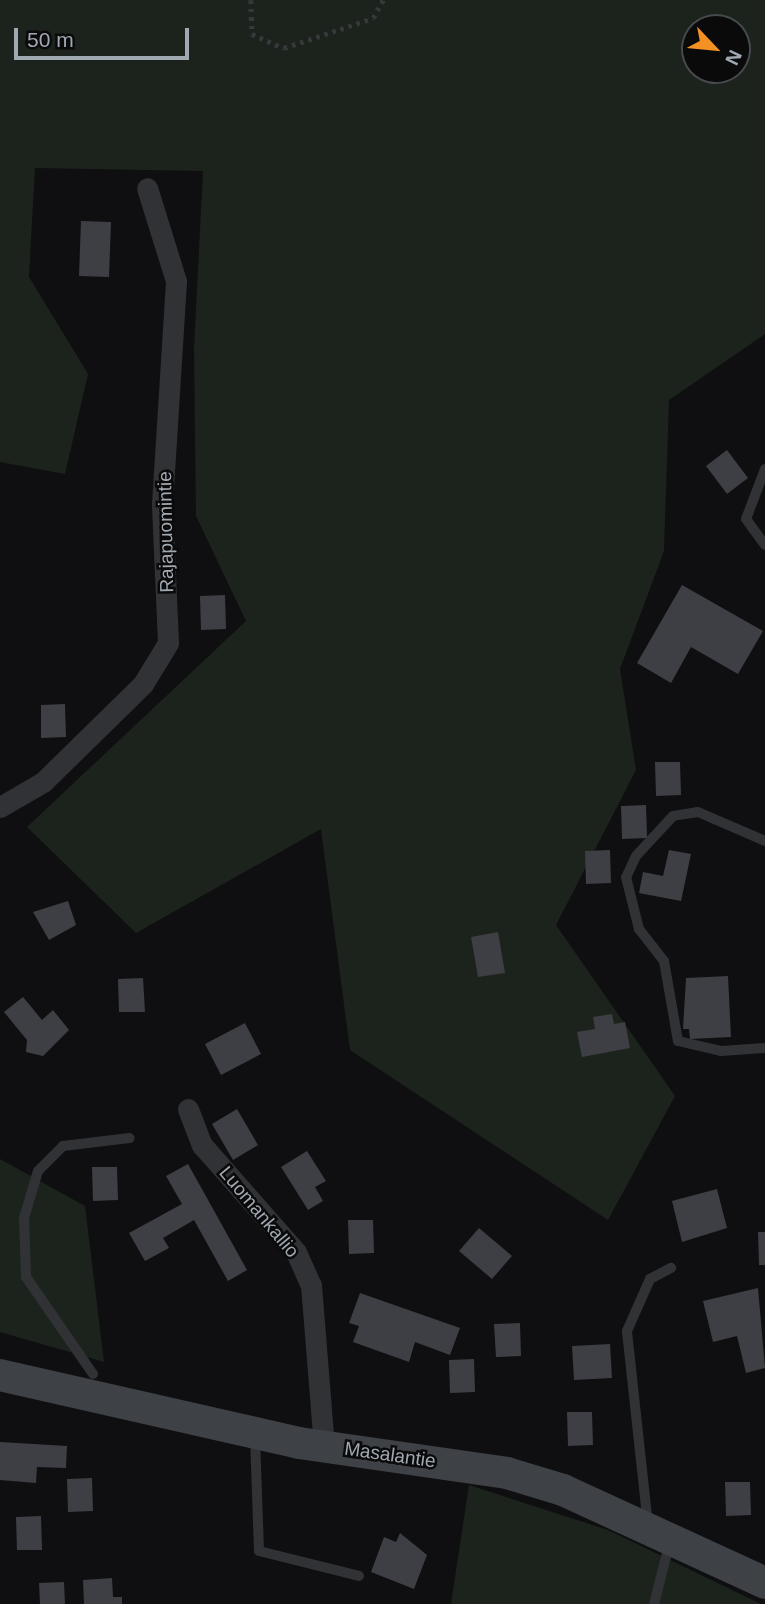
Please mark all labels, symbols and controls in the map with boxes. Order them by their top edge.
scale bar [18,14,192,58]
north arrow [681,14,751,84]
text: 50 m [27,28,74,51]
text: N [721,47,746,68]
street label: Rajapuomintie [154,471,178,593]
street label: Luomankallio [214,1162,304,1262]
street label: Masalantie [343,1437,437,1473]

